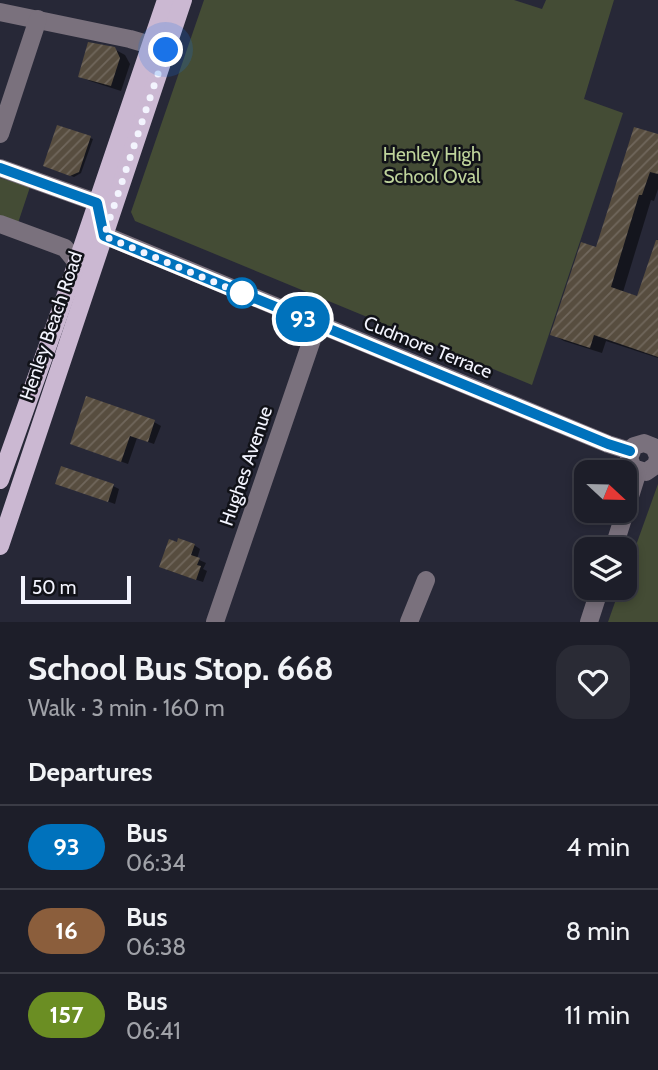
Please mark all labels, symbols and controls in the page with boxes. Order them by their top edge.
your location [148,32,183,67]
park label: Henley High School Oval [383,143,481,188]
street label: Henley Beach Road [15,249,87,403]
unlabelled marker [227,278,257,308]
line badge: 93 [272,296,334,342]
text: 93 [290,304,316,333]
street label: Cudmore Terrace [360,311,496,383]
street label: Hughes Avenue [215,403,277,529]
north arrow [574,460,637,523]
map controls [574,460,637,600]
button: layers [574,537,637,600]
scale bar [21,573,131,605]
text: 50 m [32,576,76,599]
button: heart [556,645,630,719]
text: School Bus Stop. 668 [28,648,334,688]
text: Walk · 3 min · 160 m [28,694,225,722]
text: Departures [28,756,152,788]
text: Bus [126,817,167,849]
text: 4 min [566,831,630,863]
text: 93 [53,832,80,861]
text: 06:34 [126,849,186,877]
text: Bus [126,901,167,933]
text: 8 min [566,915,630,947]
text: 16 [55,916,78,945]
text: 06:38 [126,933,186,961]
text: Bus [126,985,167,1017]
text: 11 min [564,999,630,1031]
text: 157 [50,1000,83,1029]
text: 06:41 [126,1017,181,1045]

